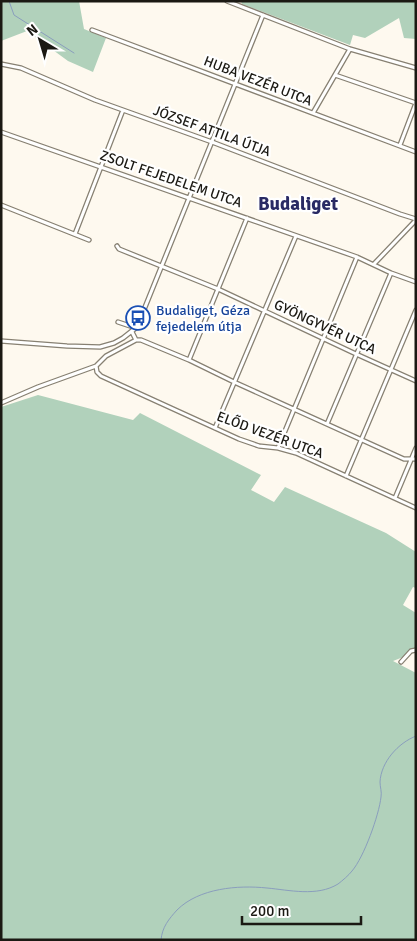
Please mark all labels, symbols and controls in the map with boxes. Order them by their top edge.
north arrow [15,15,65,65]
text: N [23,20,41,40]
street label: HUBA VEZÉR UTCA [201,52,315,110]
street label: JÓZSEF ATTILA ÚTJA [151,102,273,160]
street label: ZSOLT FEJEDELEM UTCA [98,147,245,211]
district label: Budaliget [258,192,338,216]
street label: GYÖNGYVÉR UTCA [271,296,379,358]
place label: Budaliget, Géza fejedelem útja [156,302,250,335]
bus stop icon: Budaliget, Géza fejedelem útja [125,305,151,331]
street label: ELŐD VEZÉR UTCA [214,408,326,462]
scale bar [242,894,361,926]
text: 200 m [250,902,290,920]

